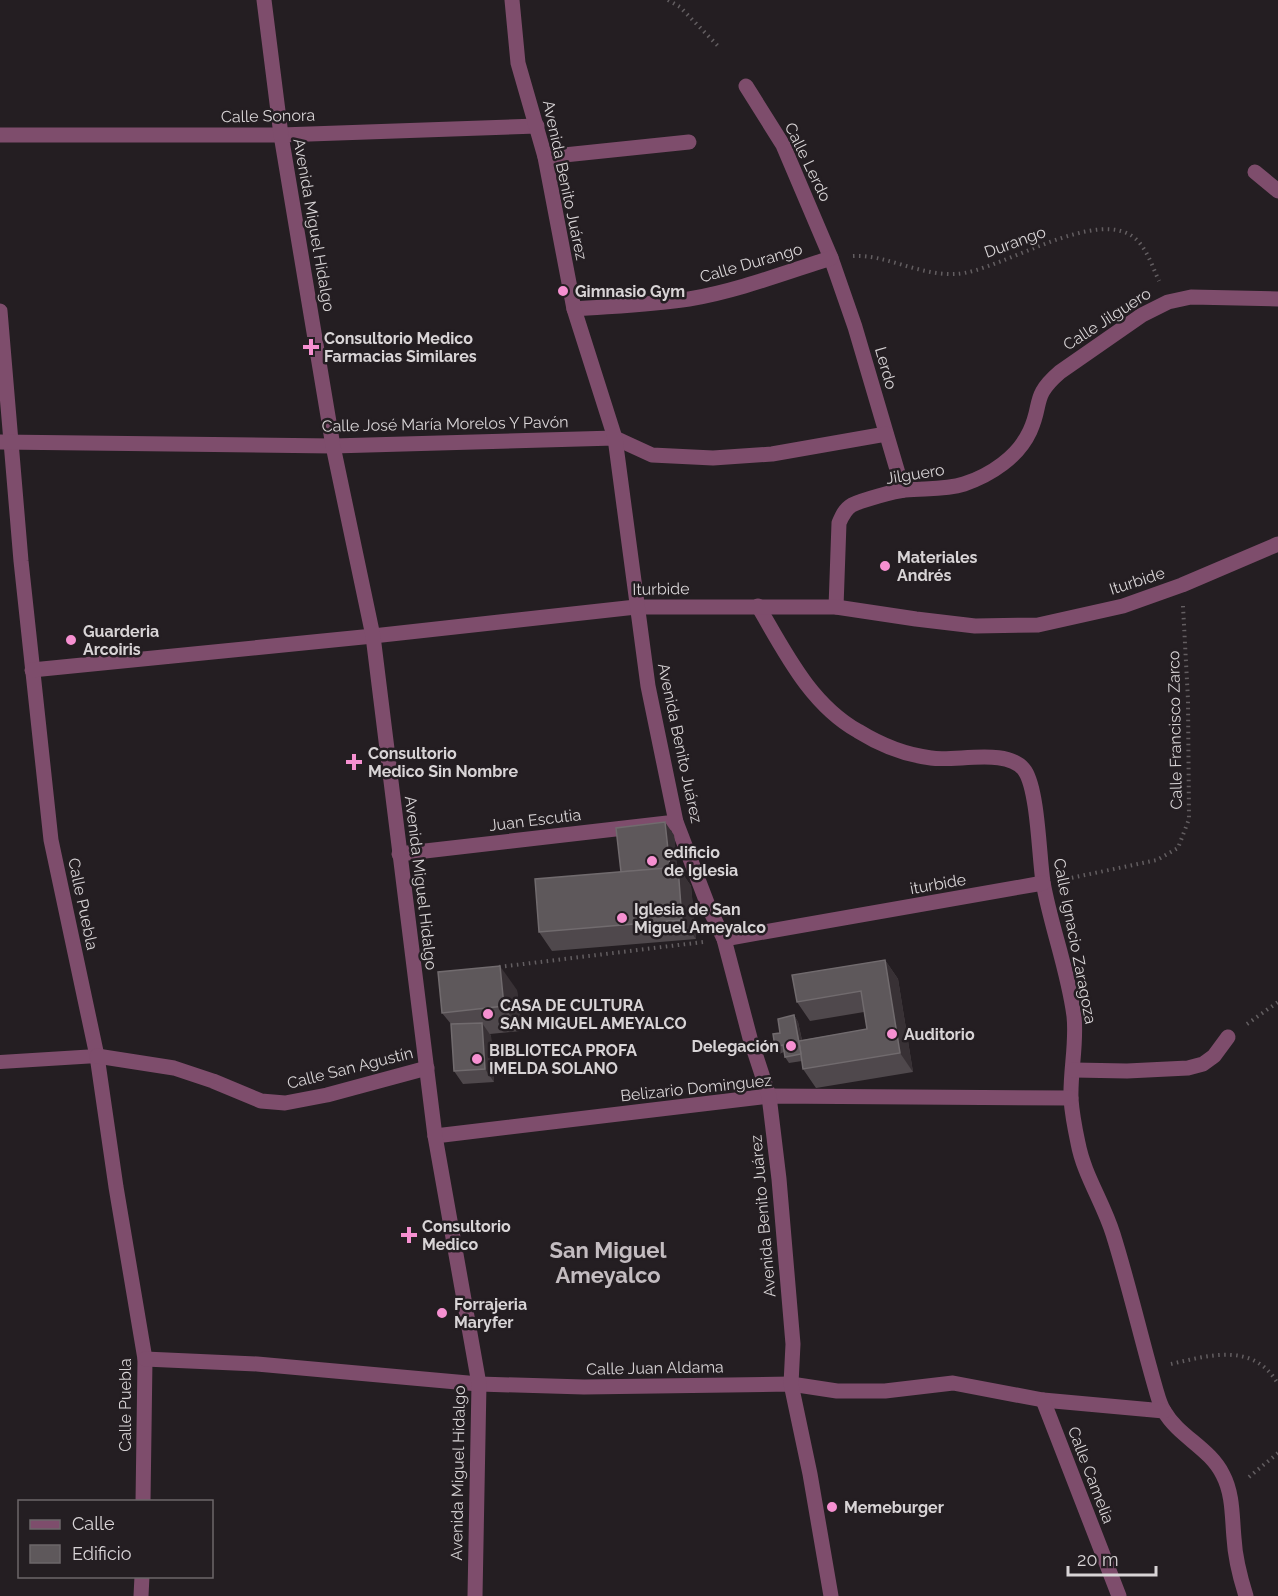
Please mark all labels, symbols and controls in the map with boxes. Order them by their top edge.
street label: Avenida Benito Juárez [539,98,591,262]
street label: Calle Sonora [221,106,315,126]
street label: Calle Lerdo [781,120,835,204]
street label: Avenida Miguel Hidalgo [289,137,339,313]
street label: Durango [982,222,1048,262]
street label: Calle Durango [698,239,804,287]
place label: Gimnasio Gym [575,282,685,301]
marker: Gimnasio Gym [556,284,570,298]
street label: Calle Jilguero [1060,284,1154,354]
place label: Consultorio Medico Farmacias Similares [324,329,477,366]
marker: Consultorio Medico Farmacias Similares [302,338,320,356]
street label: Lerdo [871,345,901,391]
street label: Calle José María Morelos Y Pavón [321,412,569,436]
street label: Jilguero [884,460,946,488]
place label: Materiales Andrés [897,548,978,585]
marker: Materiales Andrés [878,559,892,573]
street label: Iturbide [1107,563,1167,599]
street label: Iturbide [632,579,690,599]
place label: Guarderia Arcoiris [83,622,159,659]
marker: Guarderia Arcoiris [64,633,78,647]
street label: Calle Francisco Zarco [1164,650,1186,810]
street label: Avenida Benito Juárez [654,661,706,825]
place label: Consultorio Medico Sin Nombre [368,744,518,781]
marker: Consultorio Medico Sin Nombre [345,753,363,771]
street label: Avenida Miguel Hidalgo [401,795,441,971]
street label: Juan Escutia [488,805,582,835]
place label: edificio de Iglesia [664,843,738,880]
marker: edificio de Iglesia [645,854,659,868]
street label: Calle Puebla [64,856,102,952]
street label: Calle Ignacio Zaragoza [1050,857,1100,1025]
street label: iturbide [908,870,968,898]
place label: Iglesia de San Miguel Ameyalco [634,900,766,937]
marker: Iglesia de San Miguel Ameyalco [615,911,629,925]
place label: CASA DE CULTURA SAN MIGUEL AMEYALCO [500,996,687,1033]
marker: CASA DE CULTURA SAN MIGUEL AMEYALCO [481,1007,495,1021]
place label: Auditorio [904,1025,975,1044]
marker: Auditorio [885,1027,899,1041]
place label: Delegación [692,1037,779,1056]
marker: Delegación [784,1039,798,1053]
place label: BIBLIOTECA PROFA IMELDA SOLANO [489,1041,637,1078]
street label: Calle San Agustín [285,1043,415,1093]
marker: BIBLIOTECA PROFA IMELDA SOLANO [470,1052,484,1066]
street label: Belizario Dominguez [619,1071,773,1105]
street label: Avenida Benito Juárez [746,1134,780,1298]
place label: Consultorio Medico [422,1217,511,1254]
marker: Consultorio Medico [400,1226,418,1244]
district label: San Miguel Ameyalco [550,1237,668,1288]
place label: Forrajeria Maryfer [454,1295,527,1332]
marker: Forrajeria Maryfer [435,1306,449,1320]
street label: Calle Juan Aldama [586,1357,724,1379]
street label: Calle Puebla [116,1358,135,1452]
street label: Avenida Miguel Hidalgo [447,1385,469,1561]
street label: Calle Camelia [1064,1424,1118,1526]
place label: Memeburger [844,1498,944,1517]
legend [18,1500,213,1578]
marker: Memeburger [825,1500,839,1514]
text: Calle [72,1513,115,1534]
scale bar [1068,1539,1156,1577]
text: Edificio [72,1543,132,1564]
text: 20 m [1077,1549,1119,1570]

